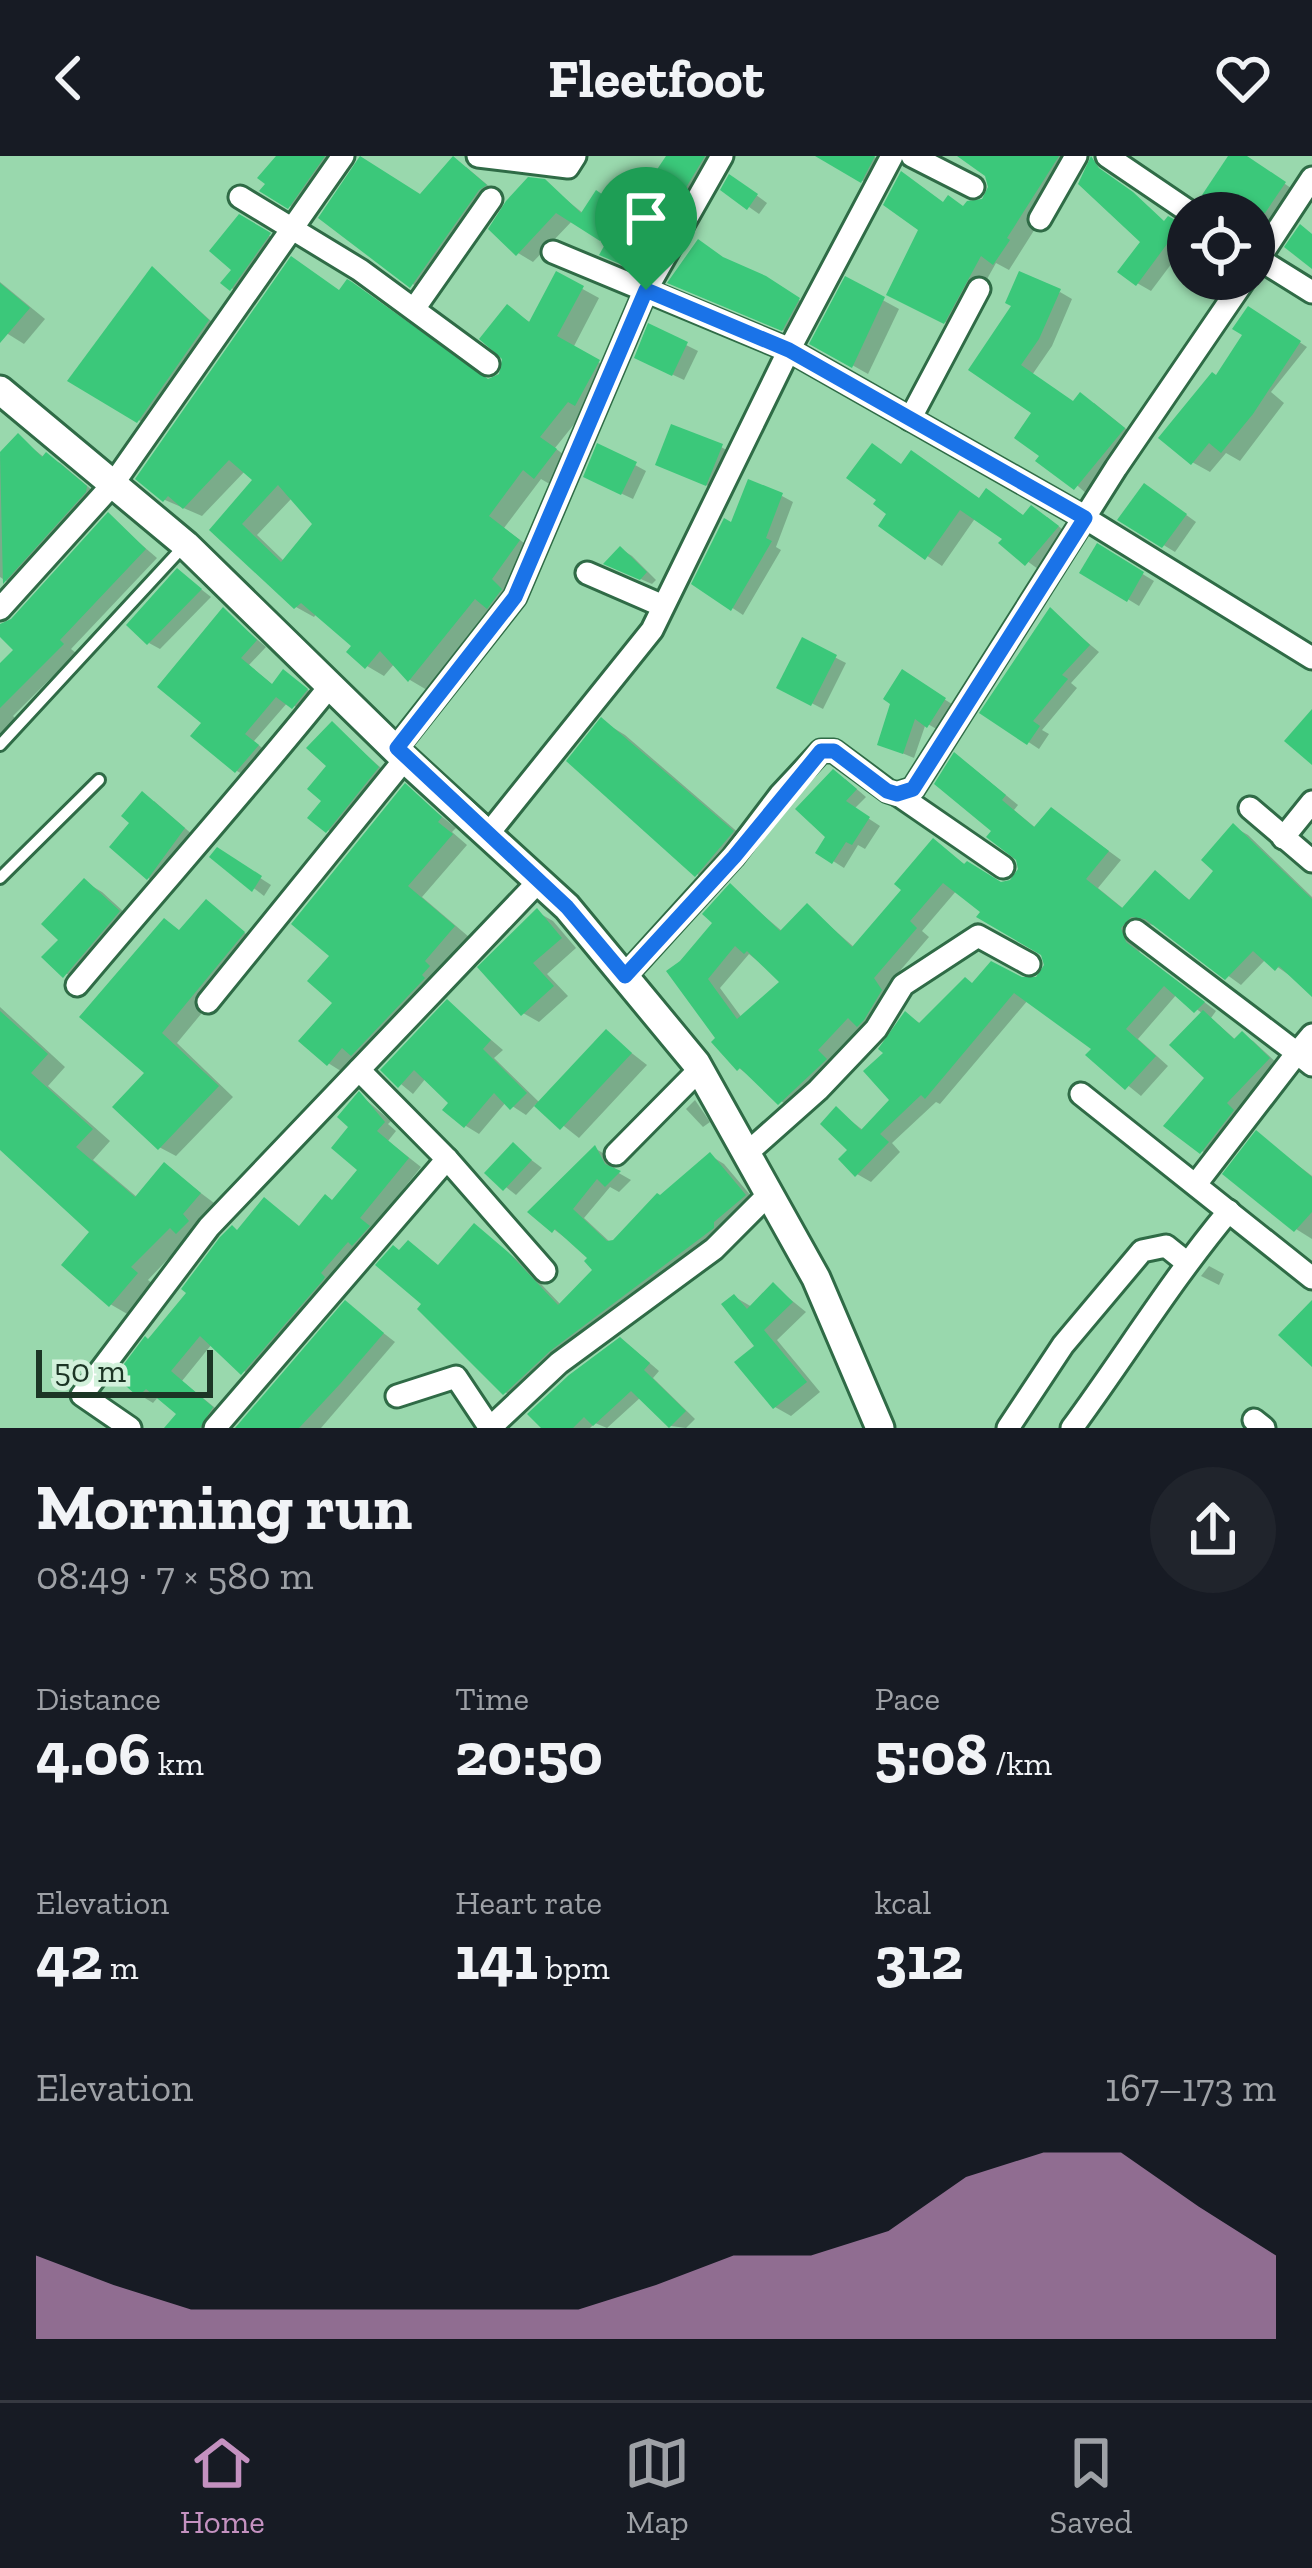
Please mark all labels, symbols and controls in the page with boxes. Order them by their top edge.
icon: back [36,45,102,111]
icon: heart [1210,45,1276,111]
text: Fleetfoot [548,46,764,111]
pin [595,167,697,290]
icon: arrive [613,185,679,251]
map controls [1167,192,1275,300]
button: locate [1167,192,1275,300]
scale bar [36,1344,213,1397]
text: 50 m [54,1351,126,1390]
text: Morning run [36,1467,412,1546]
button: share [1150,1467,1276,1593]
text: 08:49 · 7 × 580 m [36,1552,313,1599]
text: Distance [36,1679,161,1718]
text: Time [455,1679,529,1718]
text: Pace [875,1679,940,1718]
text: 4.06 [36,1718,151,1790]
text: 20:50 [455,1718,603,1790]
text: 5:08 [875,1718,988,1790]
text: km [151,1744,204,1783]
text: /km [988,1744,1052,1783]
text: Elevation [36,1883,169,1922]
text: Heart rate [455,1883,602,1922]
text: kcal [875,1883,931,1922]
text: 42 [36,1922,102,1994]
text: 141 [455,1922,538,1994]
text: 312 [875,1922,963,1994]
text: m [102,1948,138,1987]
text: bpm [538,1948,610,1987]
text: Elevation [36,2064,193,2111]
text: 167–173 m [1105,2064,1276,2111]
tab: Home [180,2430,265,2541]
tab: Map [624,2430,690,2541]
tab: Saved [1050,2430,1132,2541]

